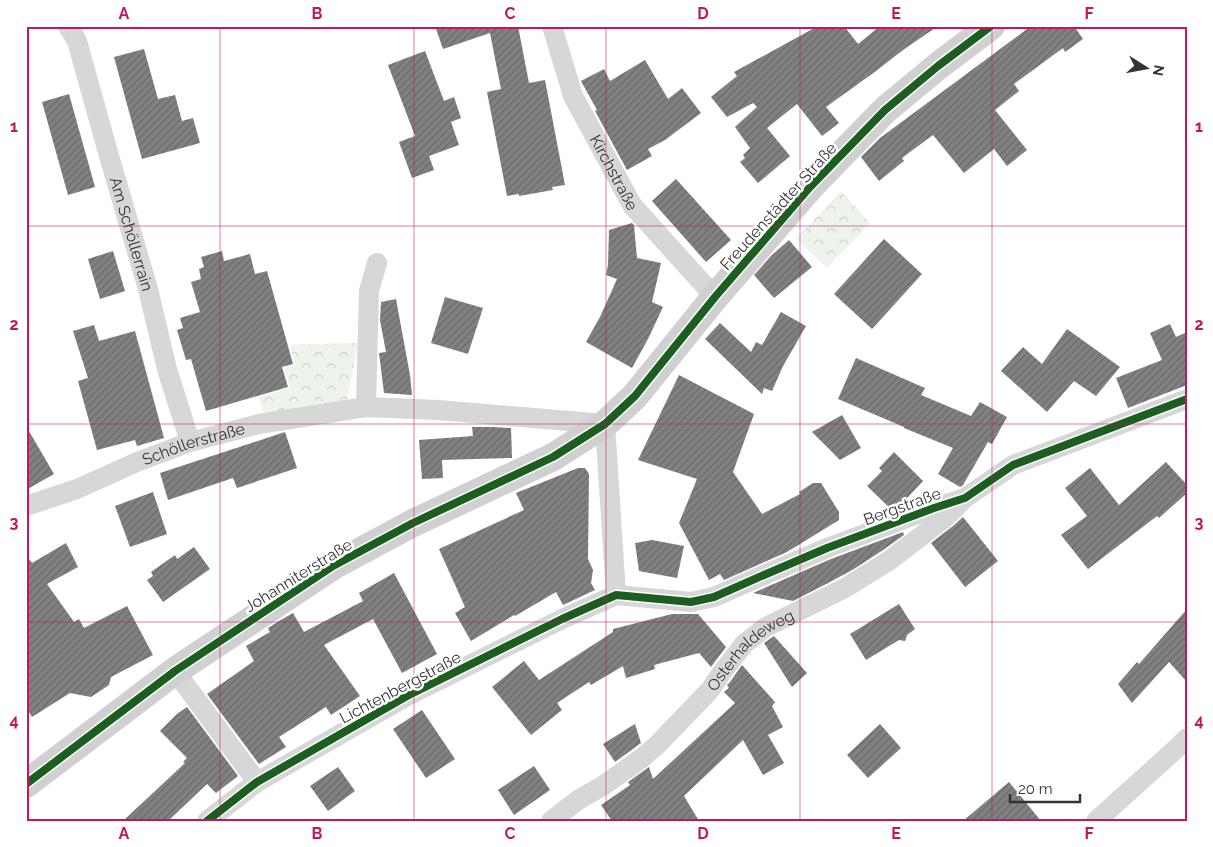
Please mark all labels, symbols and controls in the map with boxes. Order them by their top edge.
text: A [119,4,130,23]
text: B [312,4,323,23]
text: C [505,4,516,23]
text: D [697,4,709,23]
text: E [891,4,901,23]
text: F [1084,4,1094,23]
north arrow [1120,42,1170,92]
text: N [1150,64,1168,77]
text: 1 [10,117,18,136]
text: 1 [1195,117,1203,136]
street label: Kirchstraße [586,132,642,214]
street label: Freudenstädter Straße [716,139,841,274]
street label: Am Schöllerrain [106,175,157,293]
text: 2 [9,315,19,334]
text: 2 [1194,315,1204,334]
street label: Schöllerstraße [139,419,247,469]
street label: Bergstraße [861,484,943,529]
text: 3 [10,513,19,532]
text: 3 [1195,513,1204,532]
street label: Johanniterstraße [241,535,356,616]
street label: Osterhaldeweg [703,606,797,695]
street label: Lichtenbergstraße [336,647,464,728]
text: 4 [9,711,19,730]
text: 4 [1194,711,1204,730]
scale bar [1010,772,1080,804]
text: 20 m [1018,780,1053,798]
text: A [119,824,130,843]
text: B [312,824,323,843]
text: C [505,824,516,843]
text: D [697,824,709,843]
text: E [891,824,901,843]
text: F [1084,824,1094,843]

